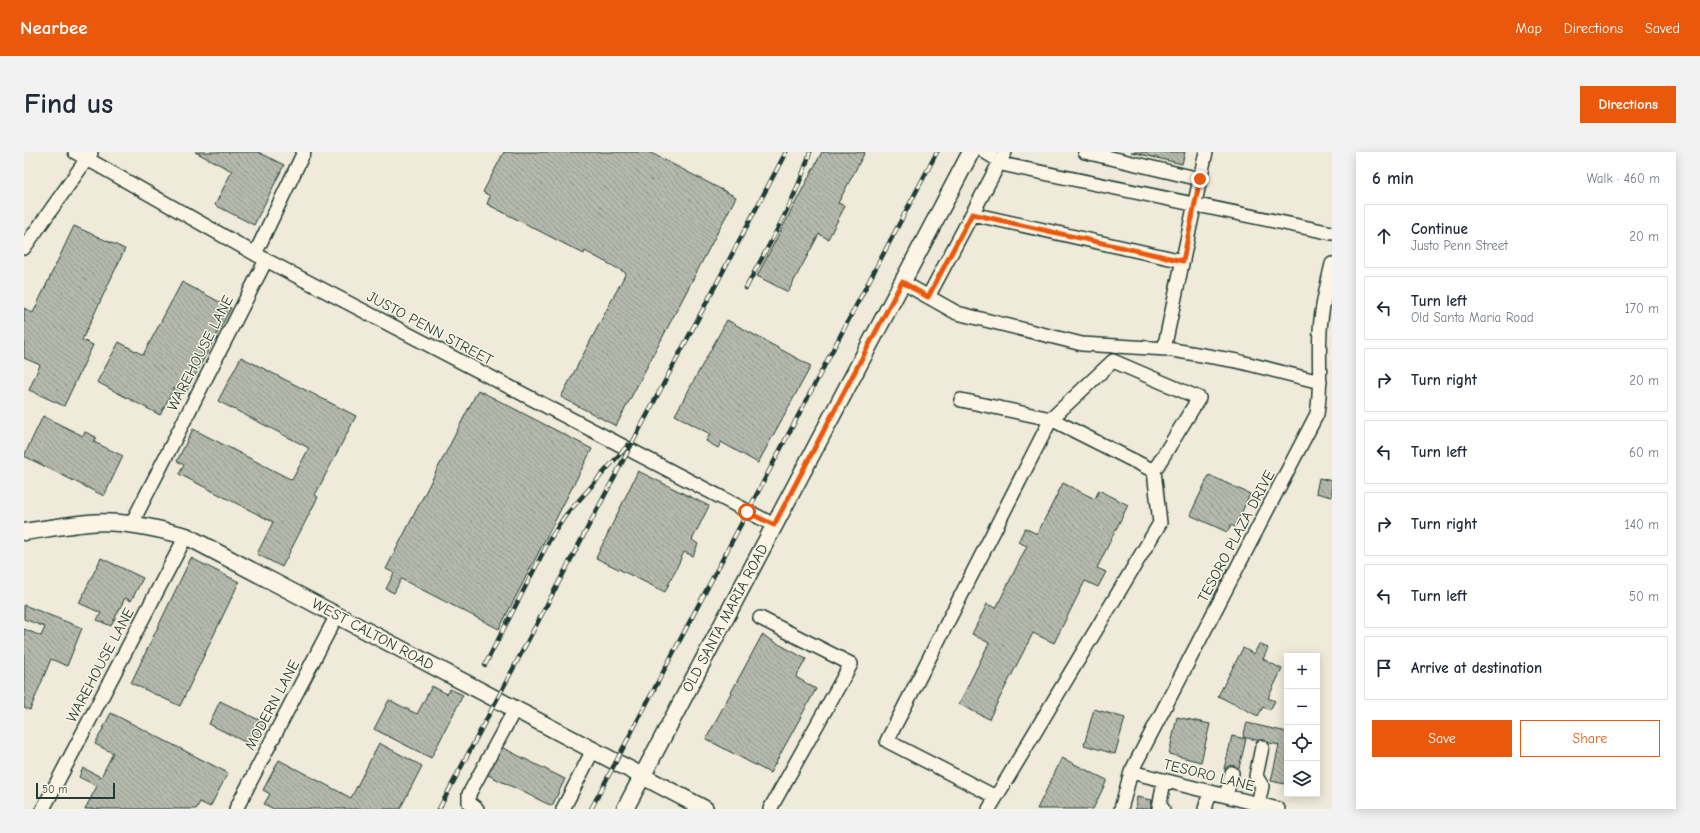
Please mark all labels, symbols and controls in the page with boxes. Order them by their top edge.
text: Nearbee [20,17,88,39]
text: Map [1515,20,1542,37]
text: Directions [1564,20,1623,37]
text: Saved [1645,20,1680,37]
button: Directions [1580,86,1676,123]
text: Find us [24,88,113,120]
text: 6 min [1372,169,1414,188]
route end [1191,170,1209,188]
text: Walk · 460 m [1586,171,1660,186]
text: Continue [1411,220,1468,238]
icon: ahead [1373,225,1395,247]
text: 20 m [1629,229,1659,244]
text: Justo Penn Street [1411,238,1508,253]
street label: JUSTO PENN STREET [364,287,496,369]
street label: WAREHOUSE LANE [163,292,237,414]
text: Turn left [1411,292,1467,310]
icon: left [1373,297,1395,319]
text: 170 m [1625,301,1659,316]
text: Old Santa Maria Road [1411,310,1534,325]
icon: right [1373,369,1395,391]
text: Turn right [1411,371,1477,389]
text: 20 m [1629,373,1659,388]
icon: left [1373,441,1395,463]
text: Turn left [1411,443,1467,461]
text: 60 m [1629,445,1659,460]
street label: TESORO PLAZA DRIVE [1194,467,1278,605]
route start [738,503,756,521]
icon: right [1373,513,1395,535]
text: Turn right [1411,515,1477,533]
text: 140 m [1625,517,1659,532]
street label: OLD SANTA MARIA ROAD [678,541,772,695]
icon: left [1373,585,1395,607]
text: Turn left [1411,587,1467,605]
text: 50 m [1629,589,1659,604]
street label: WEST CALTON ROAD [309,594,437,674]
street label: WAREHOUSE LANE [62,605,138,725]
map controls [1284,653,1320,797]
button: + [1284,653,1320,689]
street label: MODERN LANE [241,657,303,753]
icon: arrive [1373,657,1395,679]
text: Arrive at destination [1411,659,1542,677]
button: − [1284,689,1320,725]
button: Save [1372,720,1512,757]
button: Share [1520,720,1660,757]
button: locate [1284,725,1320,761]
street label: TESORO LANE [1161,755,1257,795]
button: layers [1284,761,1320,797]
scale bar [36,781,115,800]
text: 50 m [42,783,67,796]

